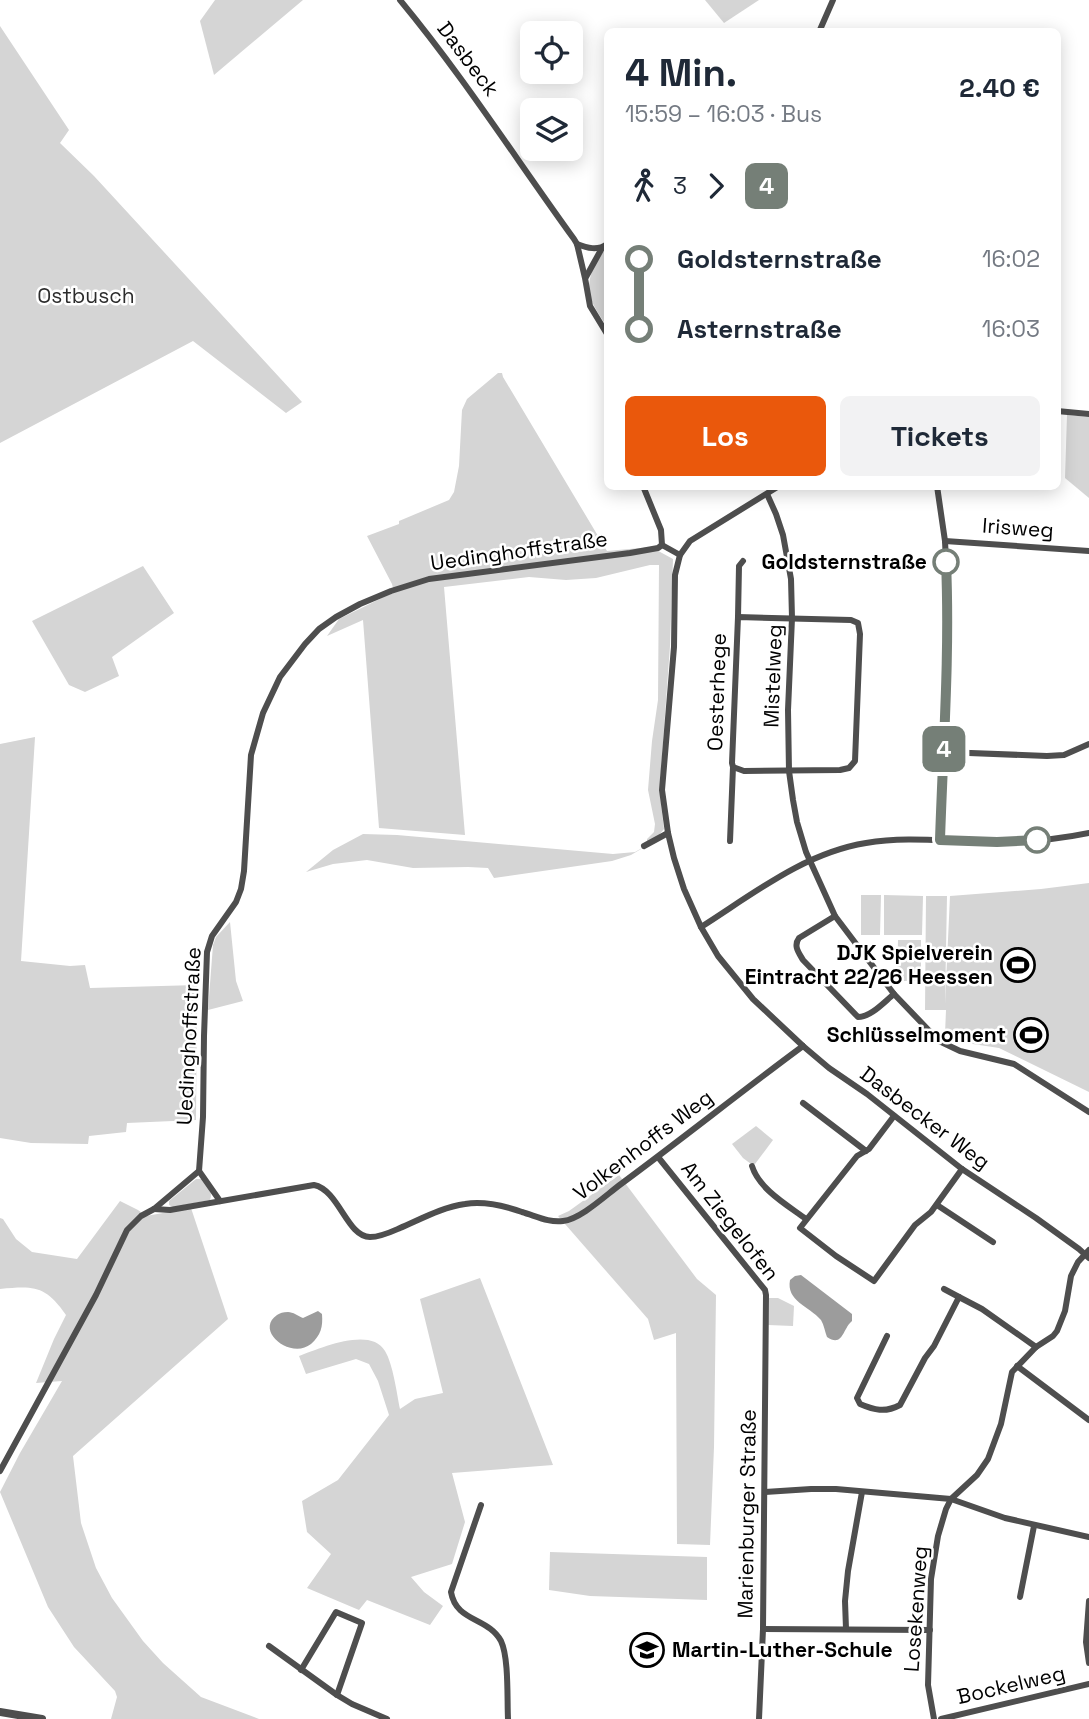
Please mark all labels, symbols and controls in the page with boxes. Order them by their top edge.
street label: Dasbeck [431,16,505,101]
map controls [520,21,583,161]
button: locate [520,21,583,84]
text: 4 Min. [625,49,737,97]
text: 2.40 € [959,71,1040,105]
button: layers [520,98,583,161]
text: 15:59 – 16:03 · Bus [625,99,822,129]
icon: walk [625,167,663,205]
icon: forward [697,167,735,205]
text: 4 [759,170,774,201]
text: 3 [673,171,687,201]
text: Goldsternstraße [677,242,882,276]
text: 16:02 [982,244,1040,274]
park label: Ostbusch [37,282,135,309]
text: Asternstraße [677,312,842,346]
text: 16:03 [982,314,1040,344]
button: Los [625,396,826,476]
button: Tickets [840,396,1040,476]
street label: Irisweg [981,512,1055,543]
street label: Uedinghoffstraße [429,525,609,576]
place label: Goldsternstraße [762,548,927,575]
marker: Goldsternstraße [933,549,959,575]
street label: Mistelweg [757,624,788,728]
street label: Oesterhege [701,632,732,752]
line badge: 4 [921,726,967,772]
text: 4 [936,733,952,764]
unlabelled marker [1024,827,1050,853]
place label: DJK Spielverein Eintracht 22/26 Heessen [745,939,993,990]
street label: Uedinghoffstraße [170,946,207,1126]
sports icon: DJK Spielverein Eintracht 22/26 Heessen [999,946,1037,984]
sports icon: Schlüsselmoment [1012,1016,1050,1054]
place label: Schlüsselmoment [827,1021,1006,1048]
street label: Dasbecker Weg [855,1060,996,1175]
street label: Volkenhoffs Weg [567,1083,718,1206]
street label: Am Ziegelofen [675,1156,785,1286]
street label: Marienburger Straße [731,1409,762,1619]
street label: Losekenweg [898,1545,933,1673]
school or university icon: Martin-Luther-Schule [628,1631,666,1669]
place label: Martin-Luther-Schule [672,1636,893,1663]
street label: Bockelweg [954,1659,1068,1710]

